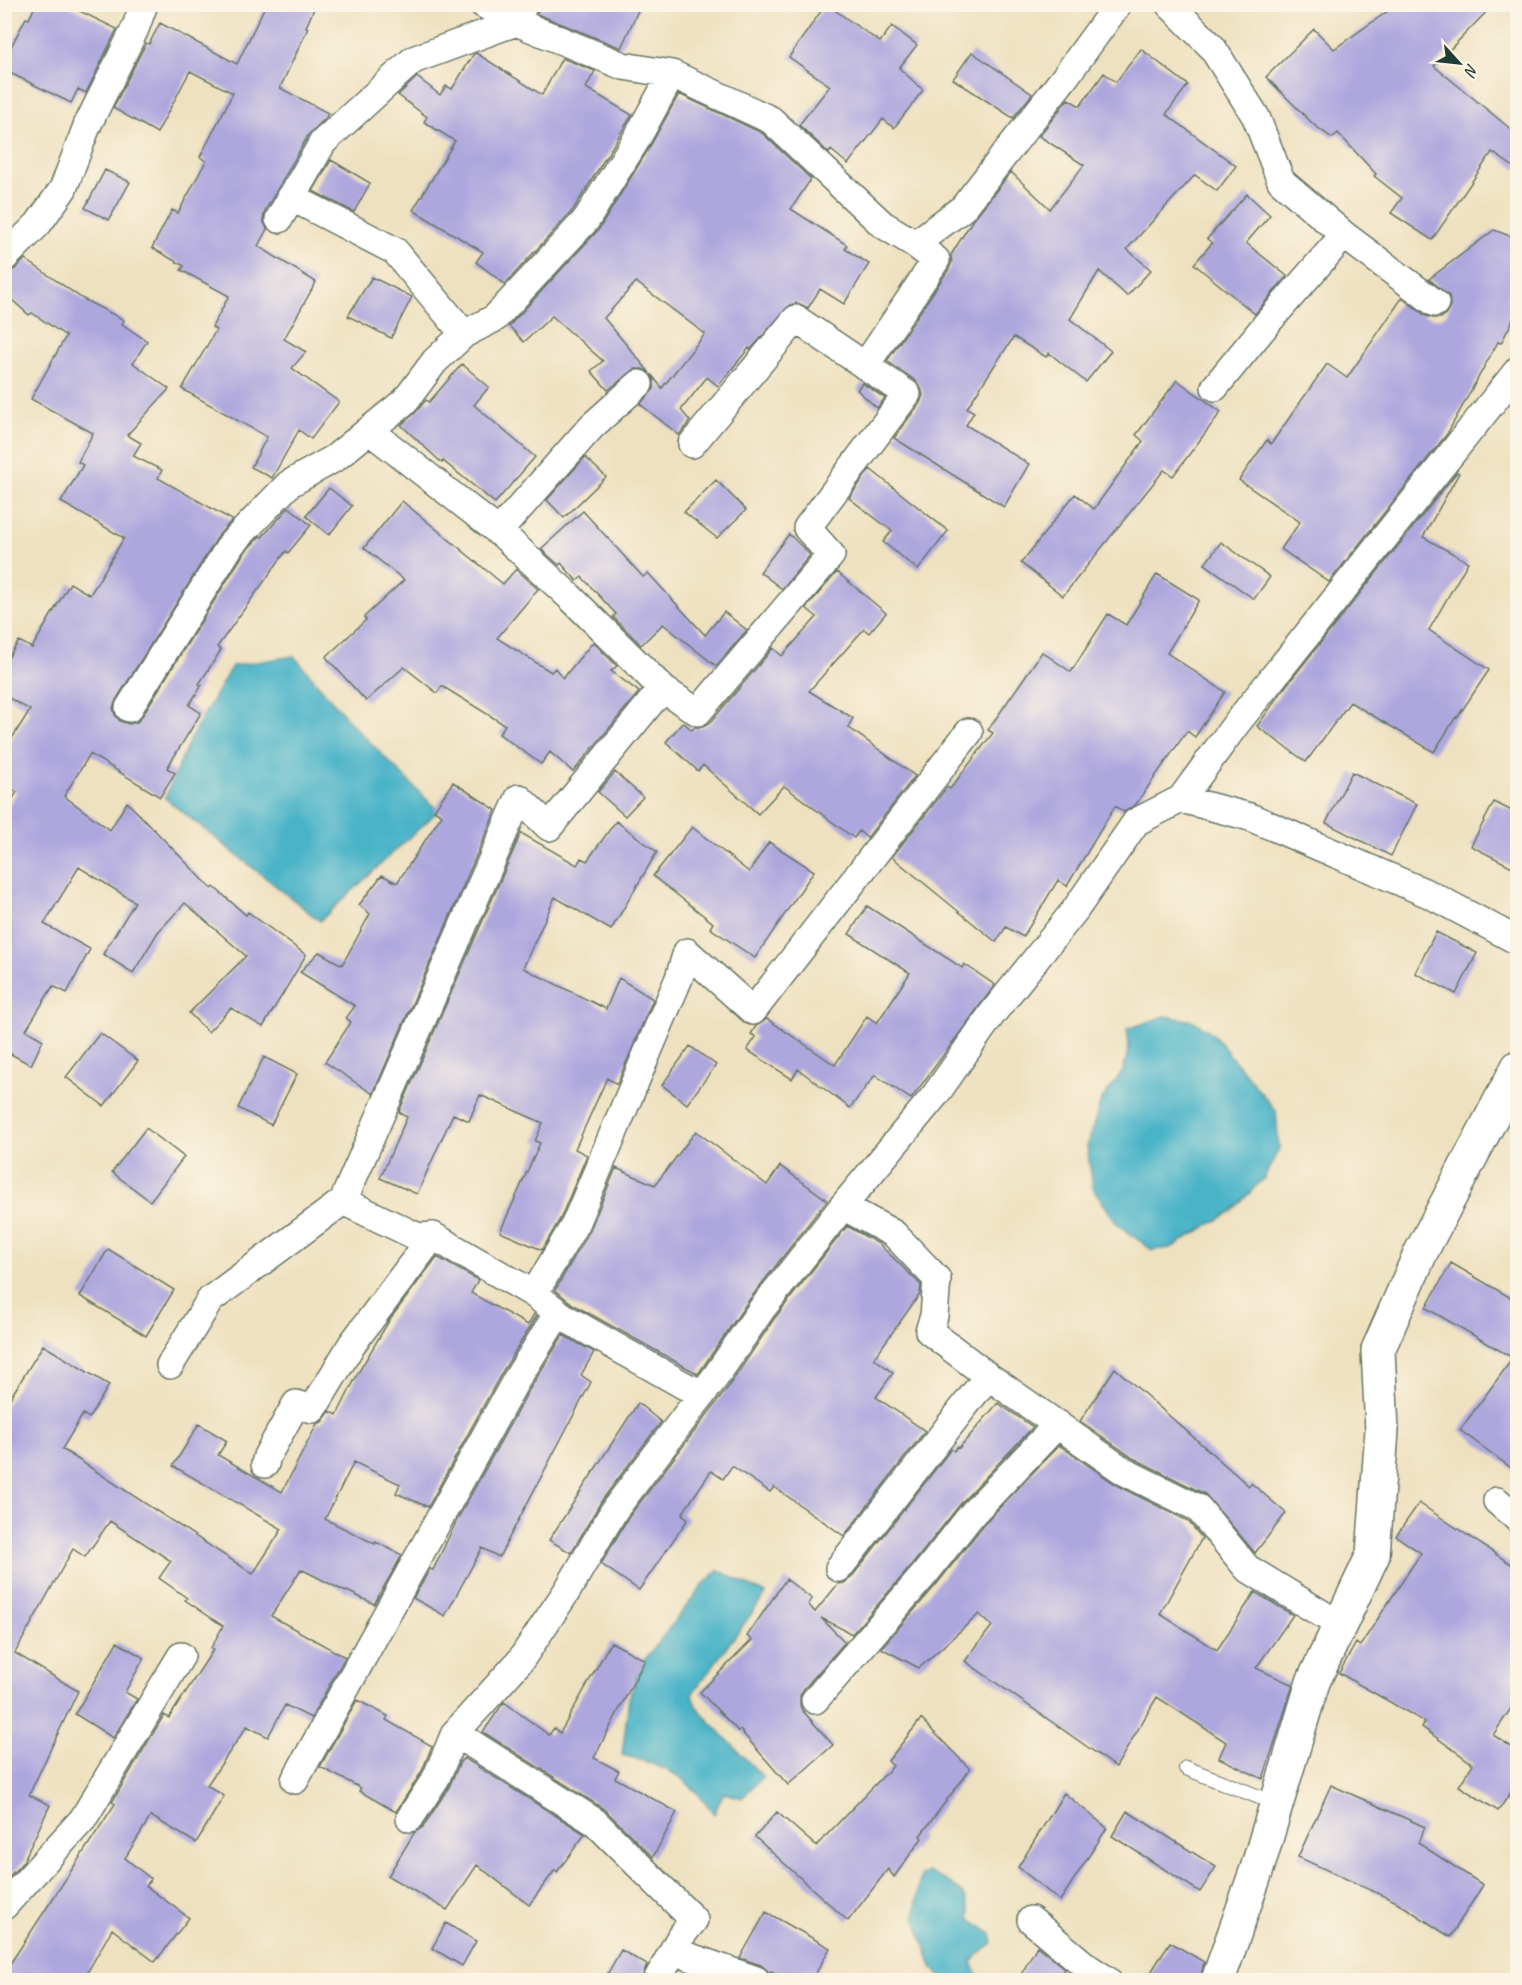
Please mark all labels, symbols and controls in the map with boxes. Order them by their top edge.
north arrow [1429,33,1489,93]
text: N [1459,60,1483,81]

